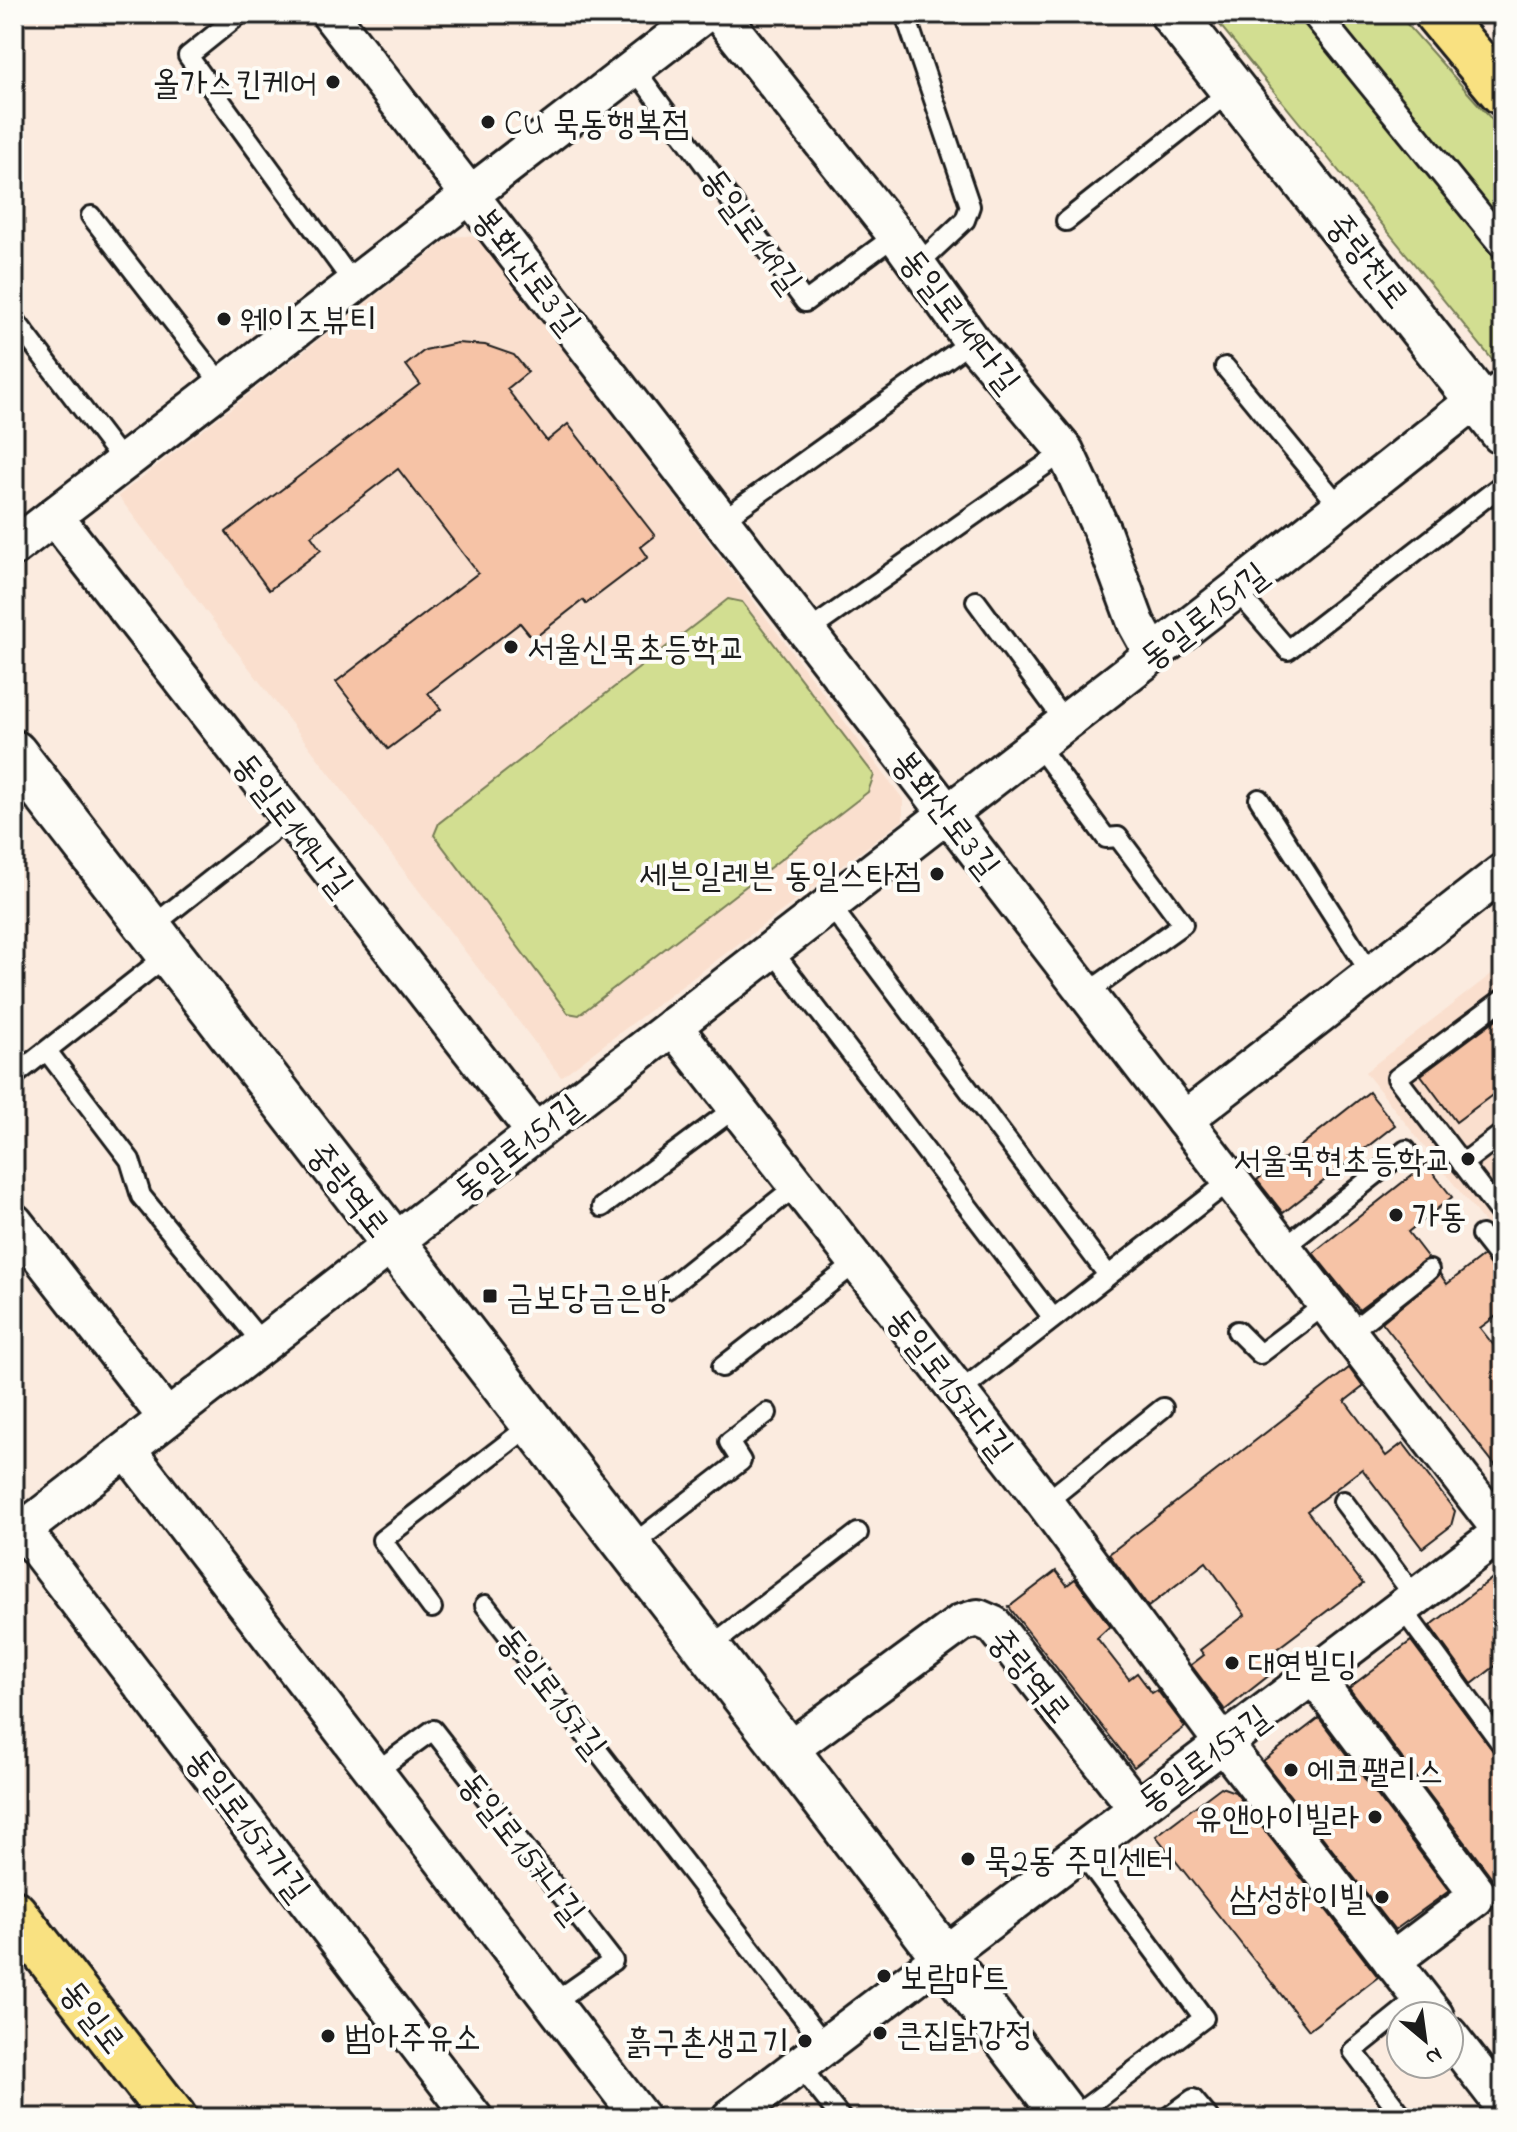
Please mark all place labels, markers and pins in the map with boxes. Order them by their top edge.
place label: 올가스킨케어 [153,61,317,111]
marker: 올가스킨케어 [324,73,342,91]
place label: CU 묵동행복점 [504,101,689,151]
marker: CU 묵동행복점 [479,113,497,131]
place label: 웨이즈뷰티 [240,298,377,348]
marker: 웨이즈뷰티 [215,310,233,328]
place label: 서울신묵초등학교 [527,626,746,676]
marker: 서울신묵초등학교 [502,638,520,656]
place label: 세븐일레븐 동일스타점 [639,853,921,903]
marker: 세븐일레븐 동일스타점 [928,865,946,883]
place label: 서울묵현초등학교 [1233,1138,1452,1188]
marker: 서울묵현초등학교 [1459,1150,1477,1168]
place label: 가동 [1412,1194,1467,1244]
marker: 가동 [1387,1206,1405,1224]
place label: 금보당금은방 [506,1275,671,1325]
marker: 금보당금은방 [481,1287,499,1305]
place label: 대연빌딩 [1248,1642,1357,1692]
marker: 대연빌딩 [1223,1654,1241,1672]
place label: 에코팰리스 [1307,1749,1444,1799]
marker: 에코팰리스 [1282,1761,1300,1779]
place label: 유앤아이빌라 [1195,1796,1359,1846]
marker: 유앤아이빌라 [1366,1808,1384,1826]
place label: 묵2동 주민센터 [984,1838,1174,1888]
marker: 묵2동 주민센터 [959,1850,977,1868]
place label: 삼성하이빌 [1229,1876,1366,1926]
marker: 삼성하이빌 [1373,1888,1391,1906]
place label: 보람마트 [900,1955,1009,2005]
marker: 보람마트 [875,1967,893,1985]
place label: 큰집닭강정 [896,2012,1033,2062]
place label: 범아주유소 [344,2015,481,2065]
place label: 흙구촌생고기 [625,2020,789,2070]
marker: 큰집닭강정 [871,2024,889,2042]
marker: 범아주유소 [319,2027,337,2045]
marker: 흙구촌생고기 [796,2032,814,2050]

